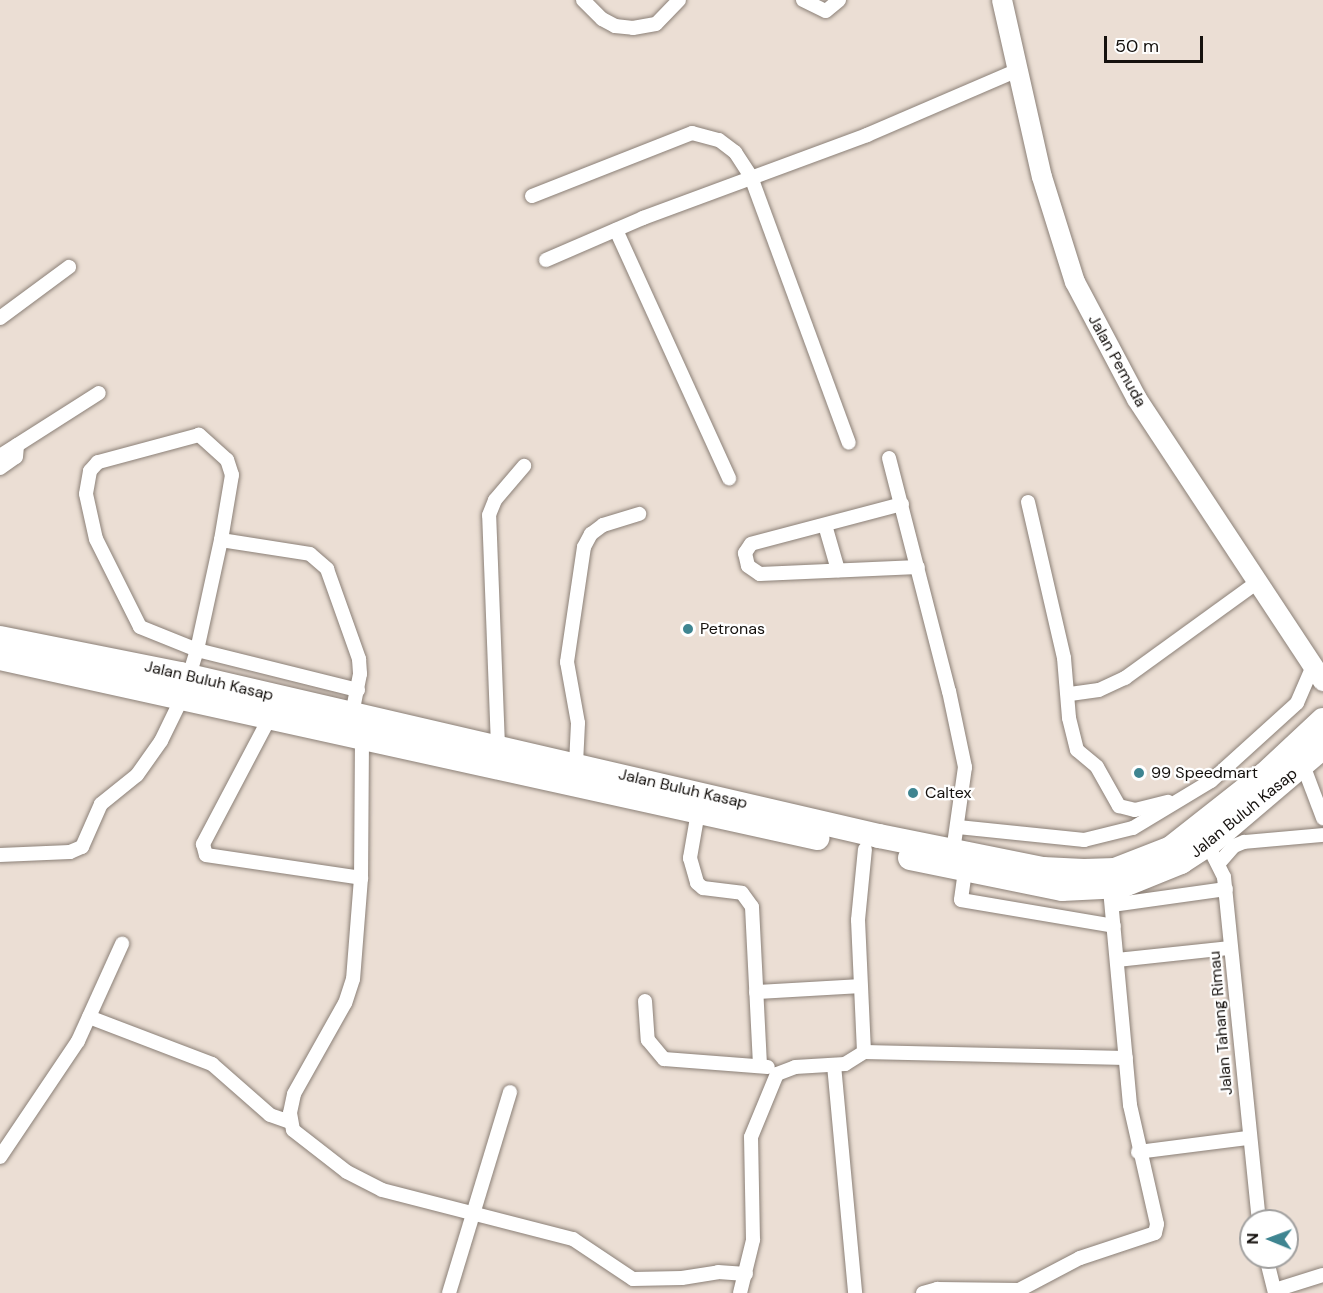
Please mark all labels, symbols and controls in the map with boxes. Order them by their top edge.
scale bar [1107,24,1206,62]
text: 50 m [1115,34,1159,58]
street label: Jalan Pemuda [1084,312,1150,410]
place label: Petronas [700,619,765,639]
marker: Petronas [681,622,695,636]
street label: Jalan Buluh Kasap [143,657,275,705]
place label: 99 Speedmart [1151,763,1258,783]
street label: Jalan Buluh Kasap [1187,764,1301,862]
street label: Jalan Buluh Kasap [617,765,749,813]
marker: 99 Speedmart [1132,766,1146,780]
place label: Caltex [925,783,971,803]
marker: Caltex [906,786,920,800]
street label: Jalan Tahang Rimau [1205,950,1237,1096]
north arrow [1239,1209,1299,1269]
text: N [1242,1233,1263,1245]

